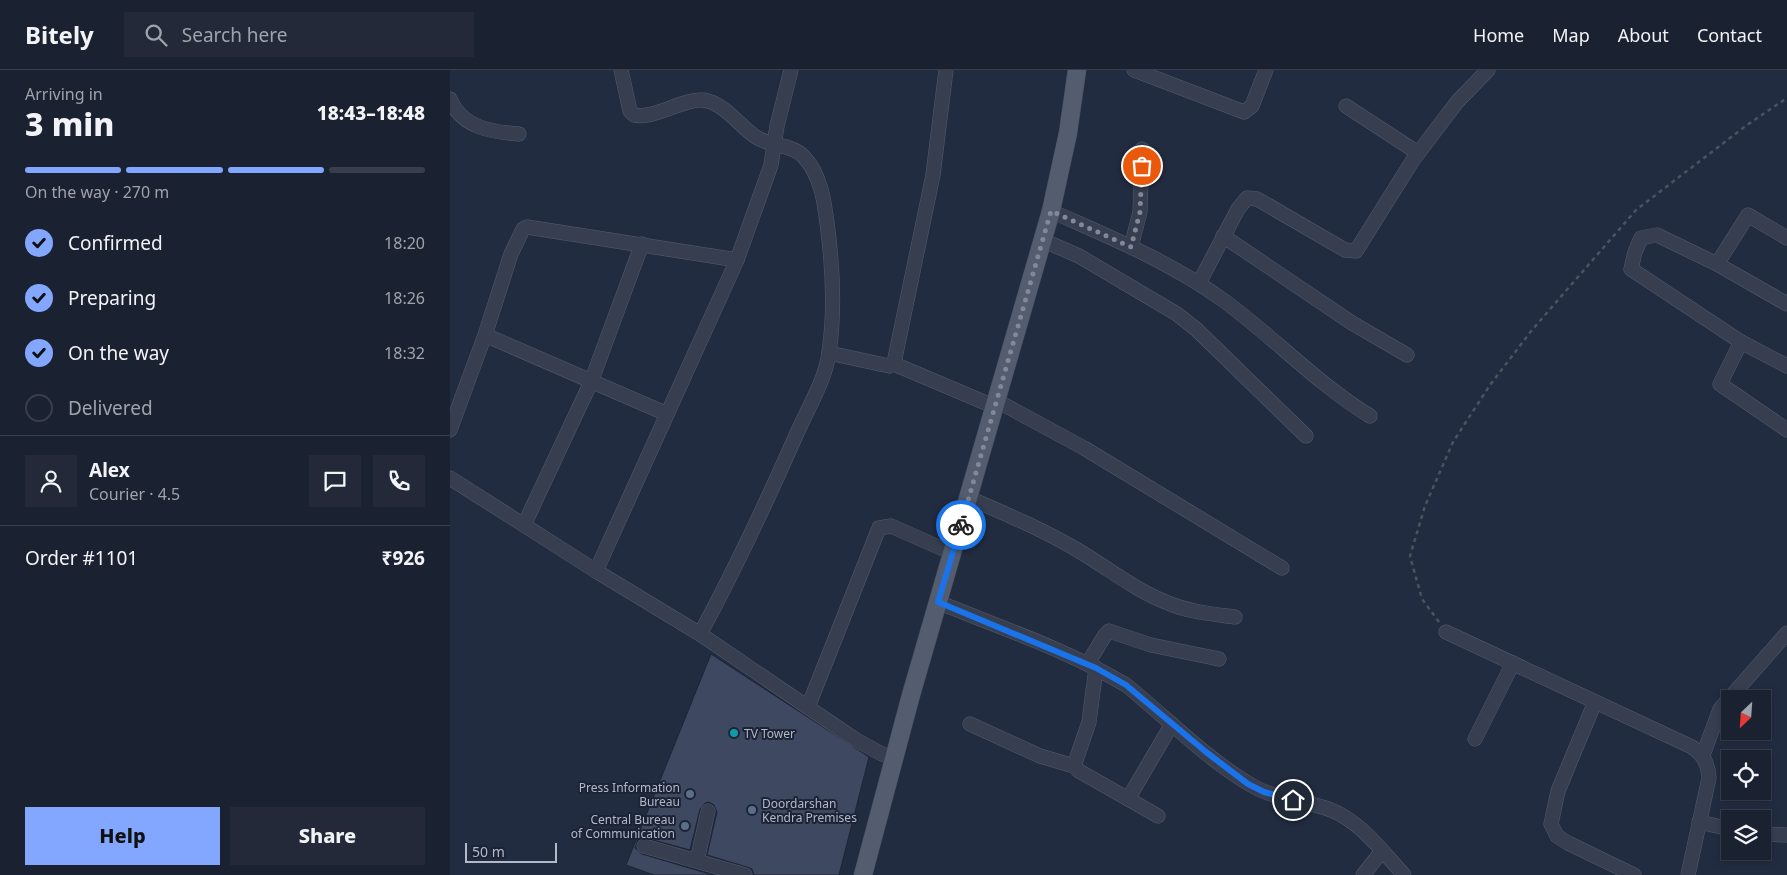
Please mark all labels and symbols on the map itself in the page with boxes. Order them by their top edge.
pin [1121,145,1163,187]
courier [936,500,986,550]
north arrow [1721,690,1771,740]
place label: TV Tower [744,725,795,742]
marker: TV Tower [728,727,740,739]
place label: Press Information Bureau [579,779,680,810]
pin [1272,779,1314,821]
marker: Press Information Bureau [684,788,696,800]
place label: Doordarshan Kendra Premises [762,795,857,826]
marker: Doordarshan Kendra Premises [746,804,758,816]
place label: Central Bureau of Communication [571,811,675,842]
marker: Central Bureau of Communication [679,820,691,832]
scale bar [465,840,558,863]

